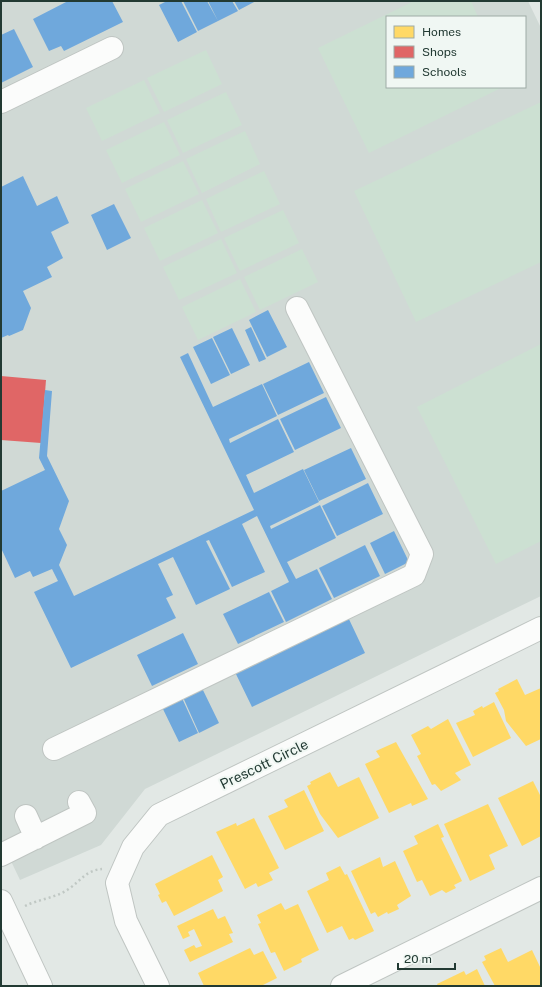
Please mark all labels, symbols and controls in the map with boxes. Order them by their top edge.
legend [386,16,526,88]
text: Homes [422,25,461,39]
text: Shops [422,45,457,59]
text: Schools [422,65,467,79]
street label: Prescott Circle [217,736,311,792]
scale bar [398,945,455,971]
text: 20 m [404,952,432,966]

